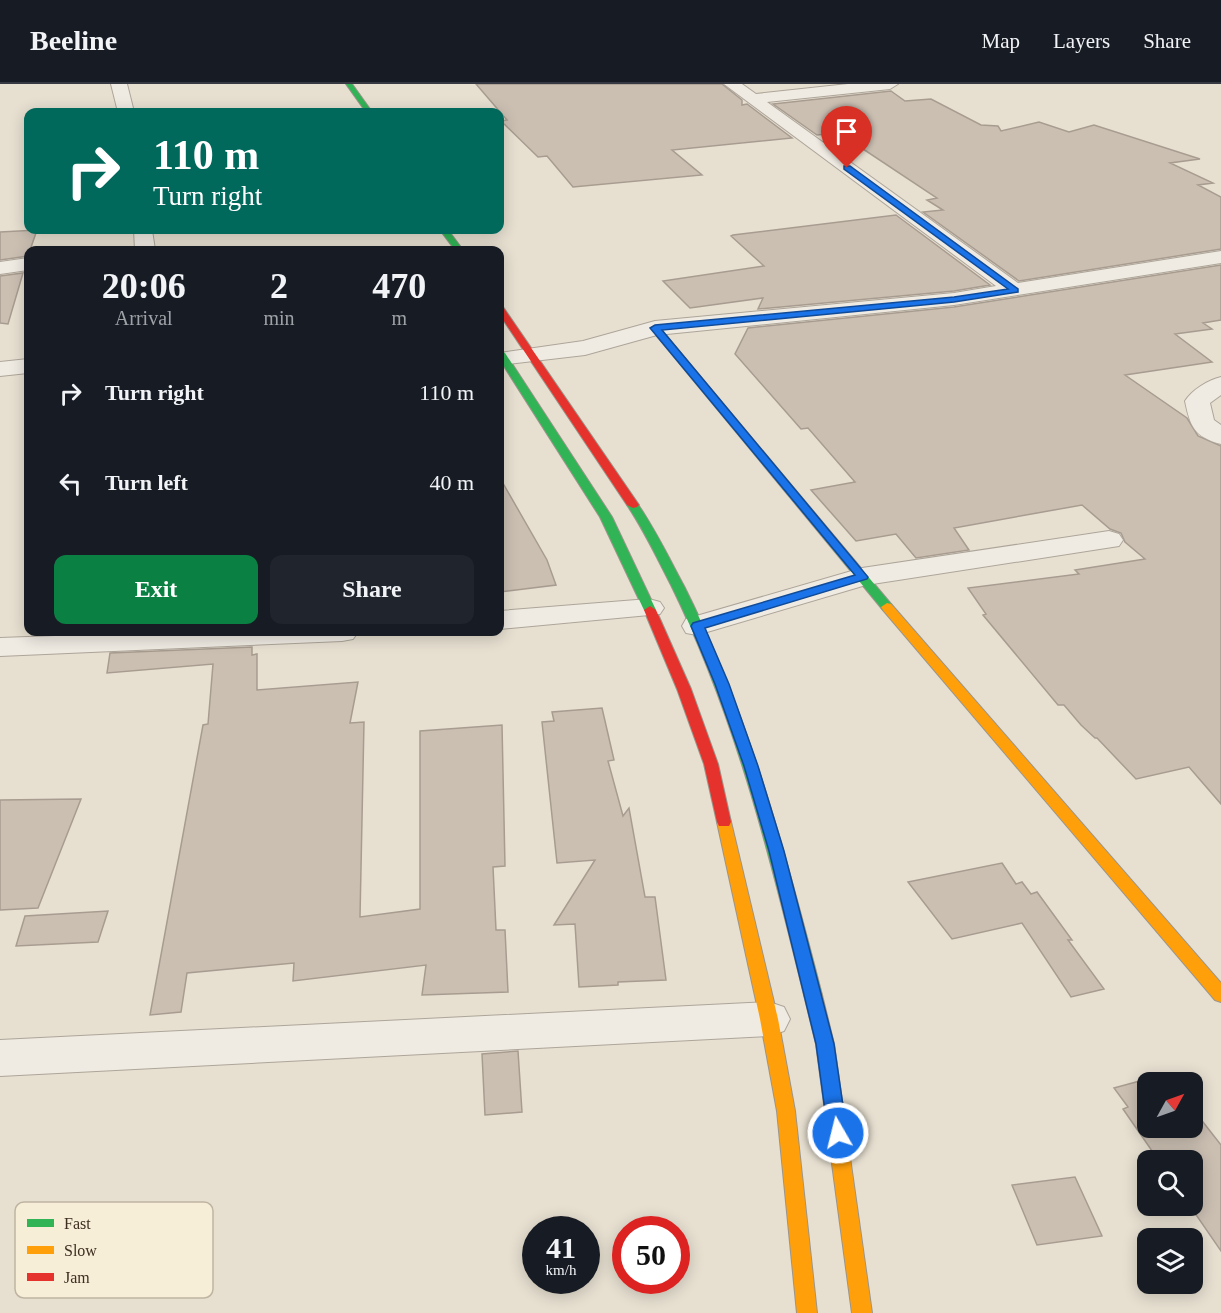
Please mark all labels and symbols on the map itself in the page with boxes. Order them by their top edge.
pin [821,106,872,168]
north arrow [1137,1072,1203,1138]
position arrow [806,1101,870,1165]
legend [15,1202,213,1298]
text: Fast [64,1215,91,1232]
speed limit sign: 50 [612,1216,690,1294]
text: Slow [64,1242,97,1259]
text: Jam [64,1269,90,1286]

